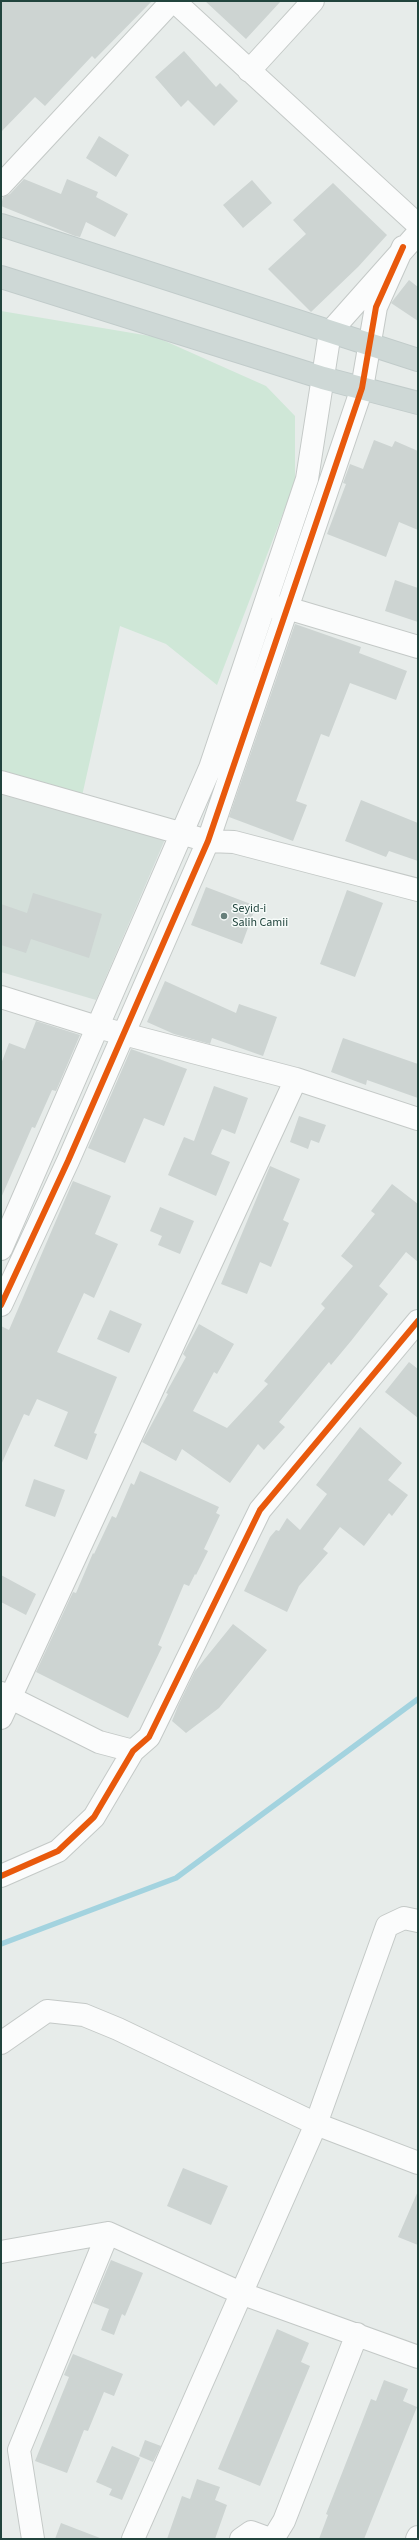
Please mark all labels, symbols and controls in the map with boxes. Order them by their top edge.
place label: Seyid-i Salih Camii [232,902,288,930]
marker: Seyid-i Salih Camii [219,911,229,921]

